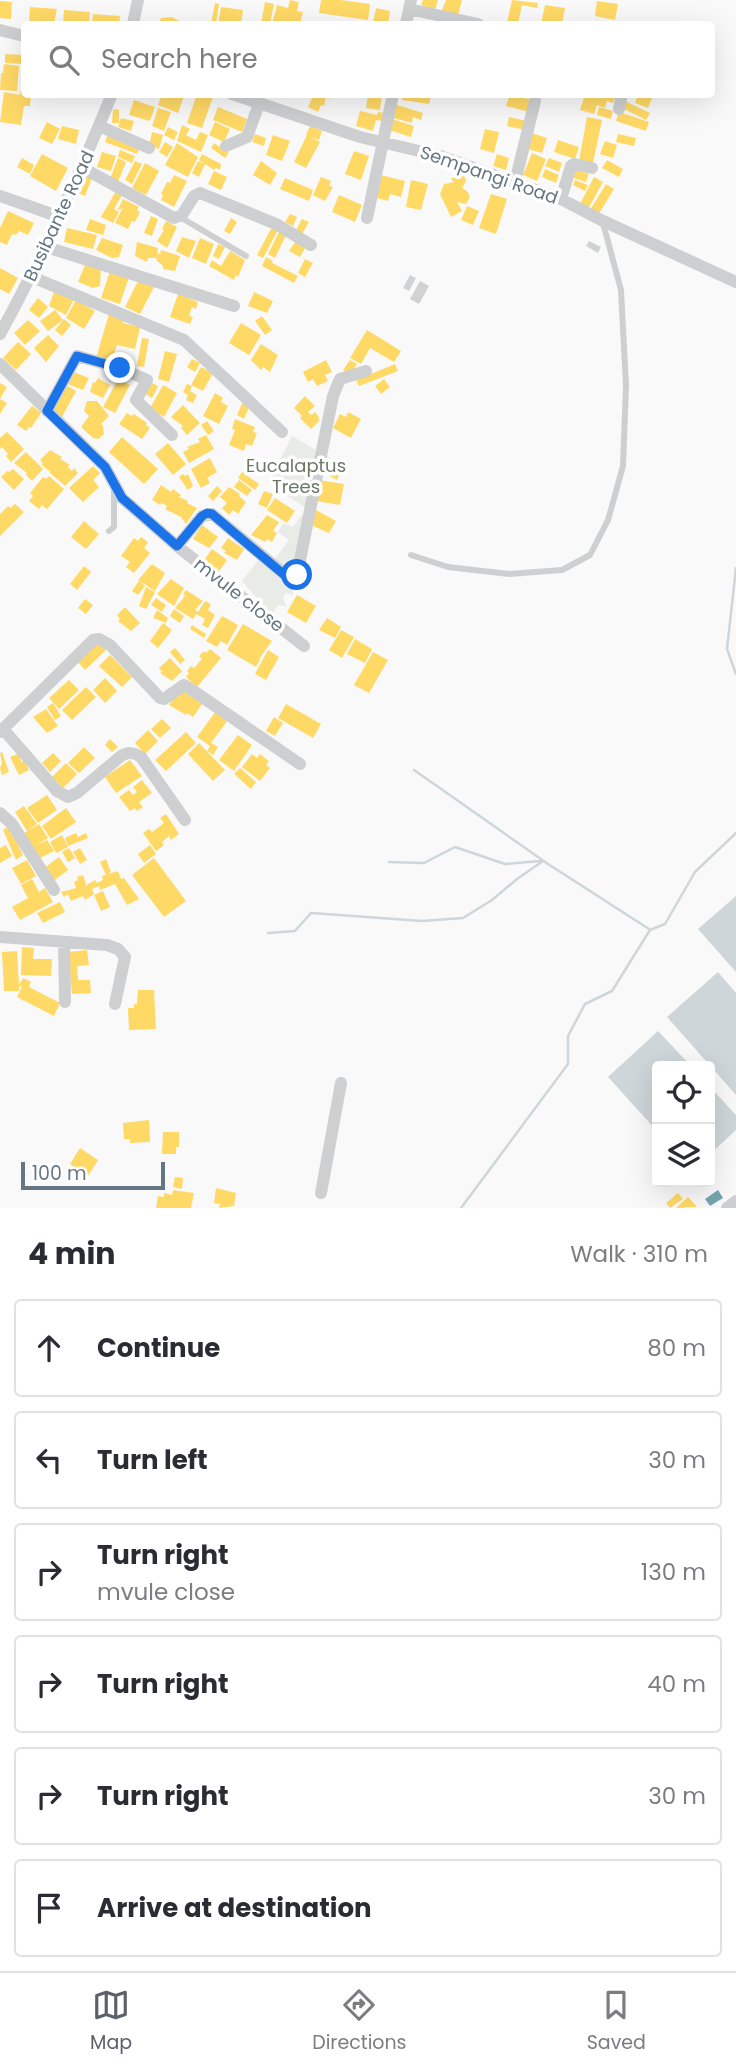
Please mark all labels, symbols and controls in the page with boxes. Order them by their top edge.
search box [21,21,715,98]
icon: search [45,41,83,79]
text: Search here [101,41,258,77]
street label: Sempangi Road [417,139,561,210]
street label: Busibante Road [17,146,100,285]
route end [104,352,135,383]
park label: Eucalaptus Trees [246,453,346,499]
street label: mvule close [189,552,290,638]
route start [281,559,312,590]
map controls [652,1061,715,1187]
button: locate [652,1061,715,1124]
button: layers [652,1124,715,1187]
scale bar [21,1159,164,1191]
text: 100 m [32,1160,87,1187]
text: 4 min [28,1232,116,1275]
text: Walk · 310 m [570,1238,708,1270]
icon: ahead [30,1329,68,1367]
text: Continue [97,1330,220,1366]
text: 80 m [647,1332,706,1364]
icon: left [30,1441,68,1479]
text: Turn left [97,1442,208,1478]
text: 30 m [648,1444,706,1476]
text: Turn right [97,1537,229,1573]
icon: right [30,1553,68,1591]
text: 130 m [641,1556,706,1588]
text: mvule close [97,1576,235,1608]
icon: right [30,1665,68,1703]
text: Turn right [97,1666,229,1702]
text: 40 m [647,1668,706,1700]
icon: right [30,1777,68,1815]
text: Turn right [97,1778,229,1814]
text: 30 m [648,1780,706,1812]
icon: arrive [30,1889,68,1927]
text: Arrive at destination [97,1890,372,1926]
tab: Map [90,1986,132,2057]
tab: Directions [312,1986,407,2057]
tab: Saved [587,1986,646,2057]

